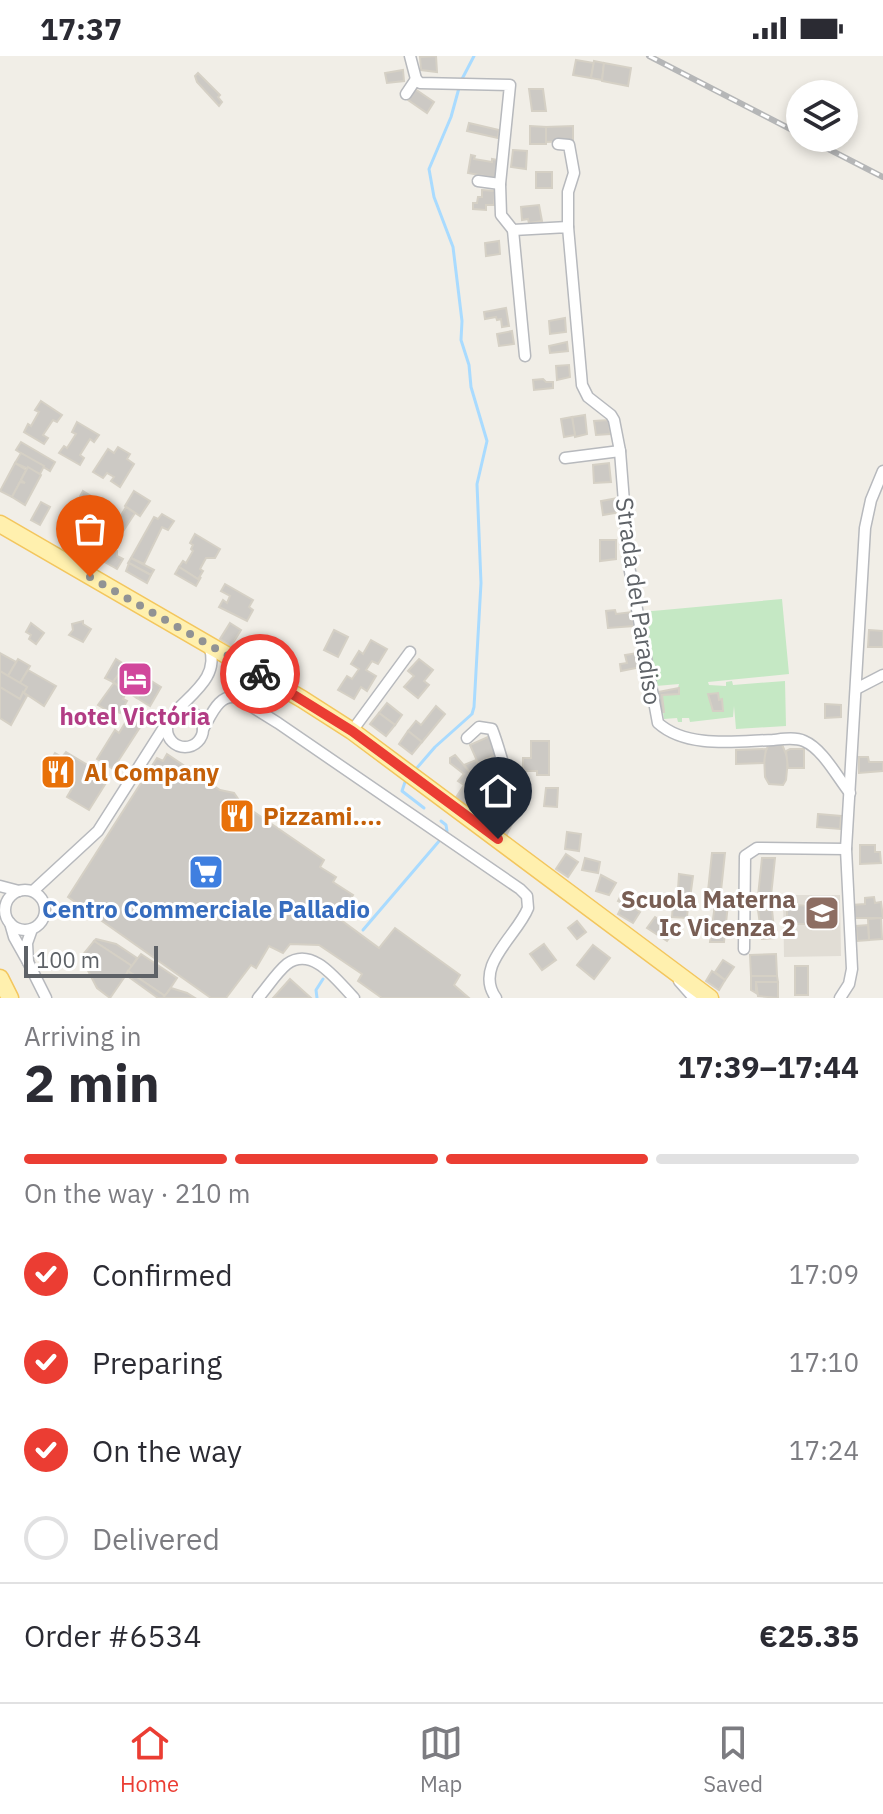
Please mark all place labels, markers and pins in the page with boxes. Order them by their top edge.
pin [56,495,124,577]
hotel icon: hotel Victória [116,660,154,698]
place label: hotel Victória [60,700,210,732]
restaurant icon: Al Company [39,753,77,791]
place label: Al Company [84,756,219,788]
pin [464,757,532,839]
restaurant icon: Pizzami.... [218,797,256,835]
place label: Pizzami.... [263,800,382,832]
supermarket icon: Centro Commerciale Palladio [187,853,225,891]
place label: Scuola Materna Ic Vicenza 2 [621,883,796,943]
place label: Centro Commerciale Palladio [42,893,370,925]
school or university icon: Scuola Materna Ic Vicenza 2 [803,894,841,932]

